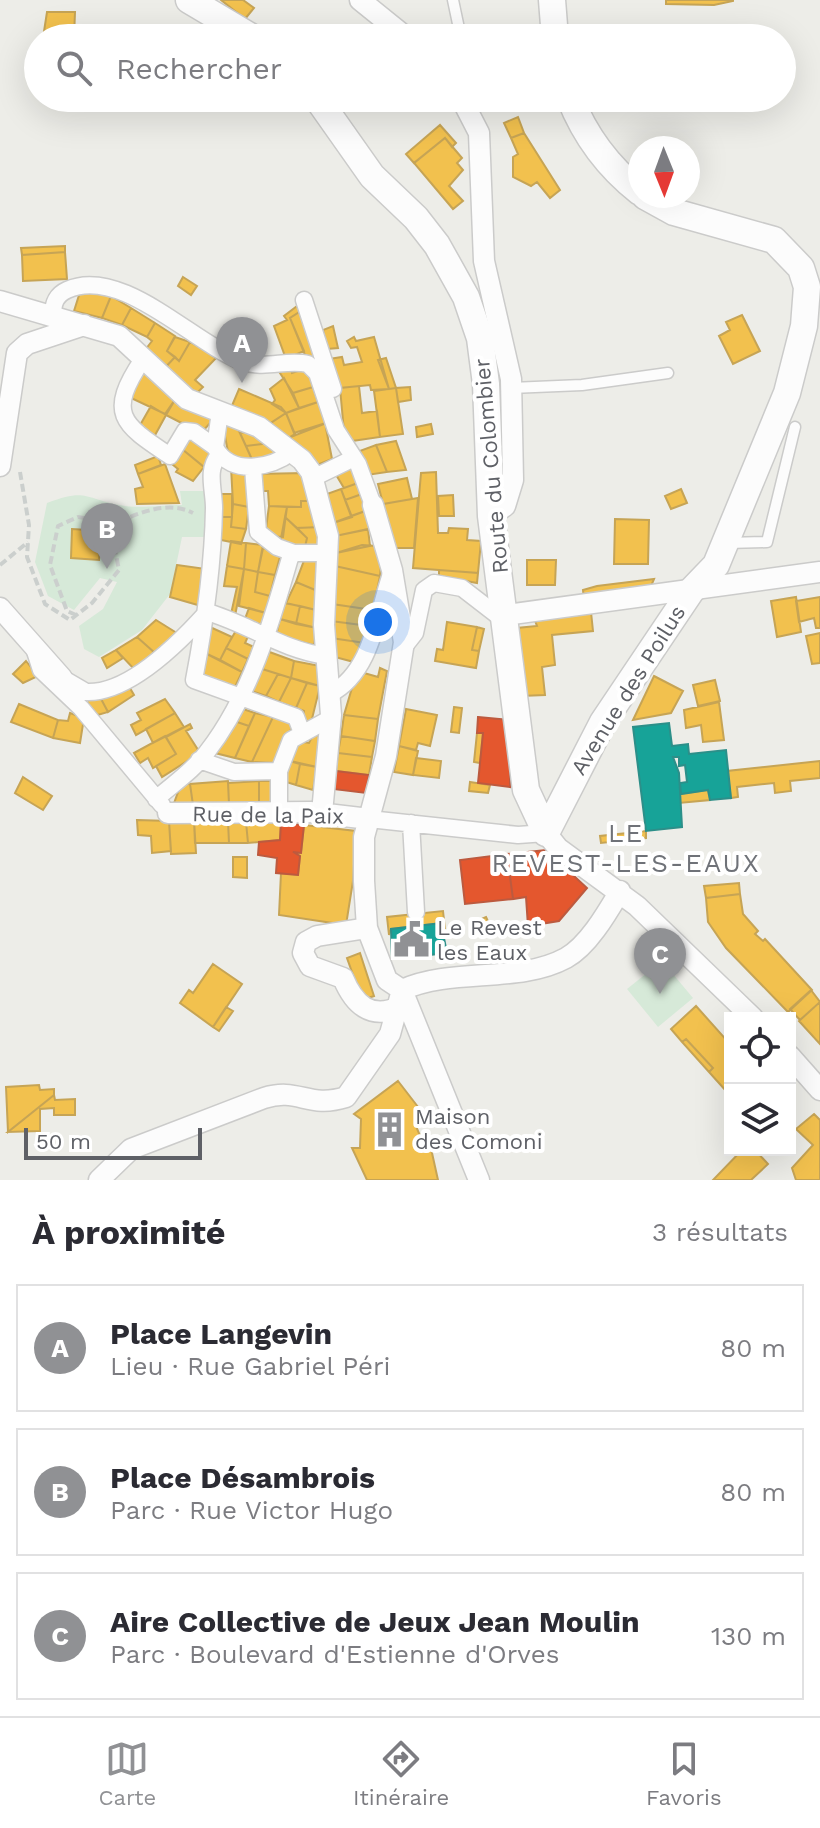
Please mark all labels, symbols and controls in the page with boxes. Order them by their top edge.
search box [24,24,796,112]
icon: search [52,46,96,90]
text: Rechercher [116,51,282,86]
north arrow [628,136,700,208]
pin: A [216,317,268,383]
street label: Route du Colombier [469,357,513,575]
pin: B [81,503,133,569]
street label: Avenue des Poilus [566,601,690,779]
your location [358,602,398,642]
street label: Rue de la Paix [192,801,344,829]
district label: LE REVEST-LES-EAUX [491,818,761,878]
place label: Le Revest les Eaux [437,915,542,965]
public building icon: Le Revest les Eaux [392,921,430,959]
pin: C [634,928,686,994]
map controls [724,1012,796,1156]
button: locate [724,1012,796,1084]
button: layers [724,1084,796,1156]
place label: Maison des Comoni [415,1104,543,1154]
building icon: Maison des Comoni [370,1110,408,1148]
scale bar [24,1124,202,1160]
text: 50 m [36,1129,91,1154]
text: À proximité [32,1212,226,1252]
text: 3 résultats [652,1217,788,1247]
text: Place Langevin [110,1316,332,1351]
text: A [51,1333,69,1363]
text: 80 m [720,1333,786,1363]
text: Lieu · Rue Gabriel Péri [110,1351,390,1381]
text: Place Désambrois [110,1460,375,1495]
text: B [51,1477,69,1507]
text: 80 m [720,1477,786,1507]
text: Parc · Rue Victor Hugo [110,1495,393,1525]
text: Aire Collective de Jeux Jean Moulin [110,1604,640,1639]
text: C [51,1621,69,1651]
text: 130 m [711,1621,786,1651]
text: Parc · Boulevard d'Estienne d'Orves [110,1639,560,1669]
tab: Carte [98,1737,156,1810]
tab: Itinéraire [353,1737,449,1810]
tab: Favoris [646,1737,722,1810]

